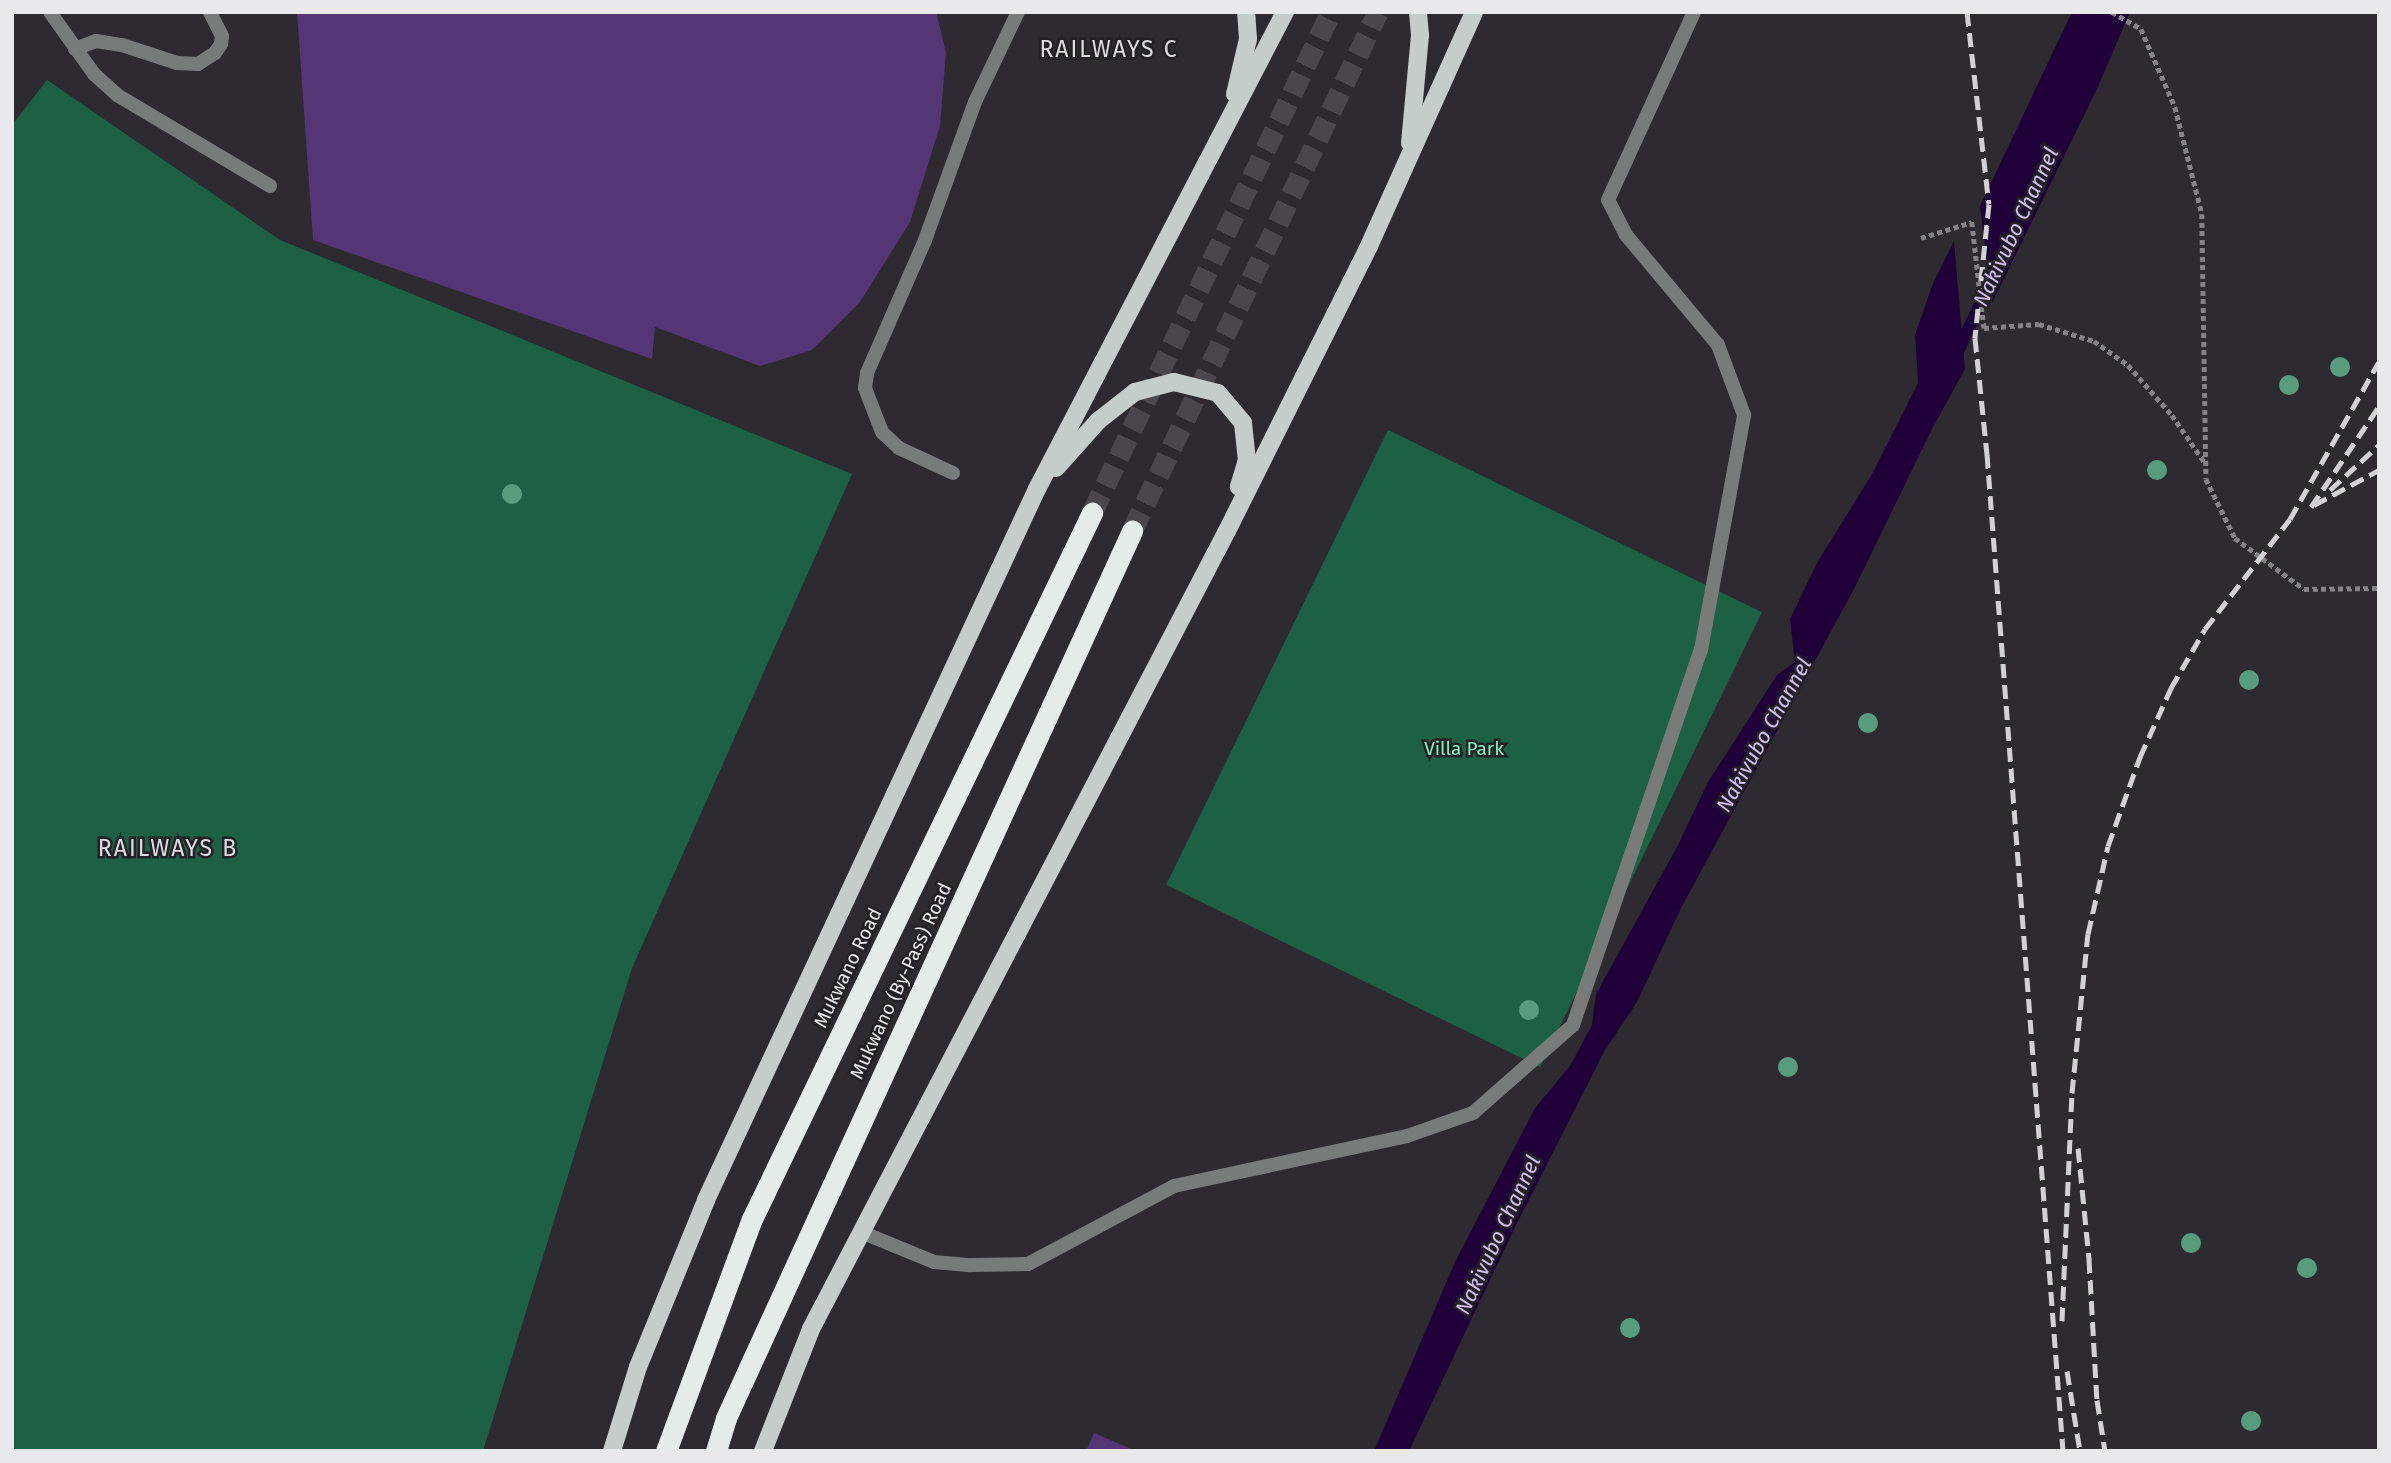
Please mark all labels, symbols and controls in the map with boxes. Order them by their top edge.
district label: RAILWAYS C [1041,35,1177,63]
water label: Nakivubo Channel [1968,144,2064,310]
water label: Nakivubo Channel [1711,654,1817,816]
park label: Villa Park [1424,738,1504,760]
district label: RAILWAYS B [99,834,237,862]
street label: Mukwano (By-Pass) Road [845,879,957,1083]
street label: Mukwano Road [809,904,887,1032]
water label: Nakivubo Channel [1450,1152,1546,1318]

